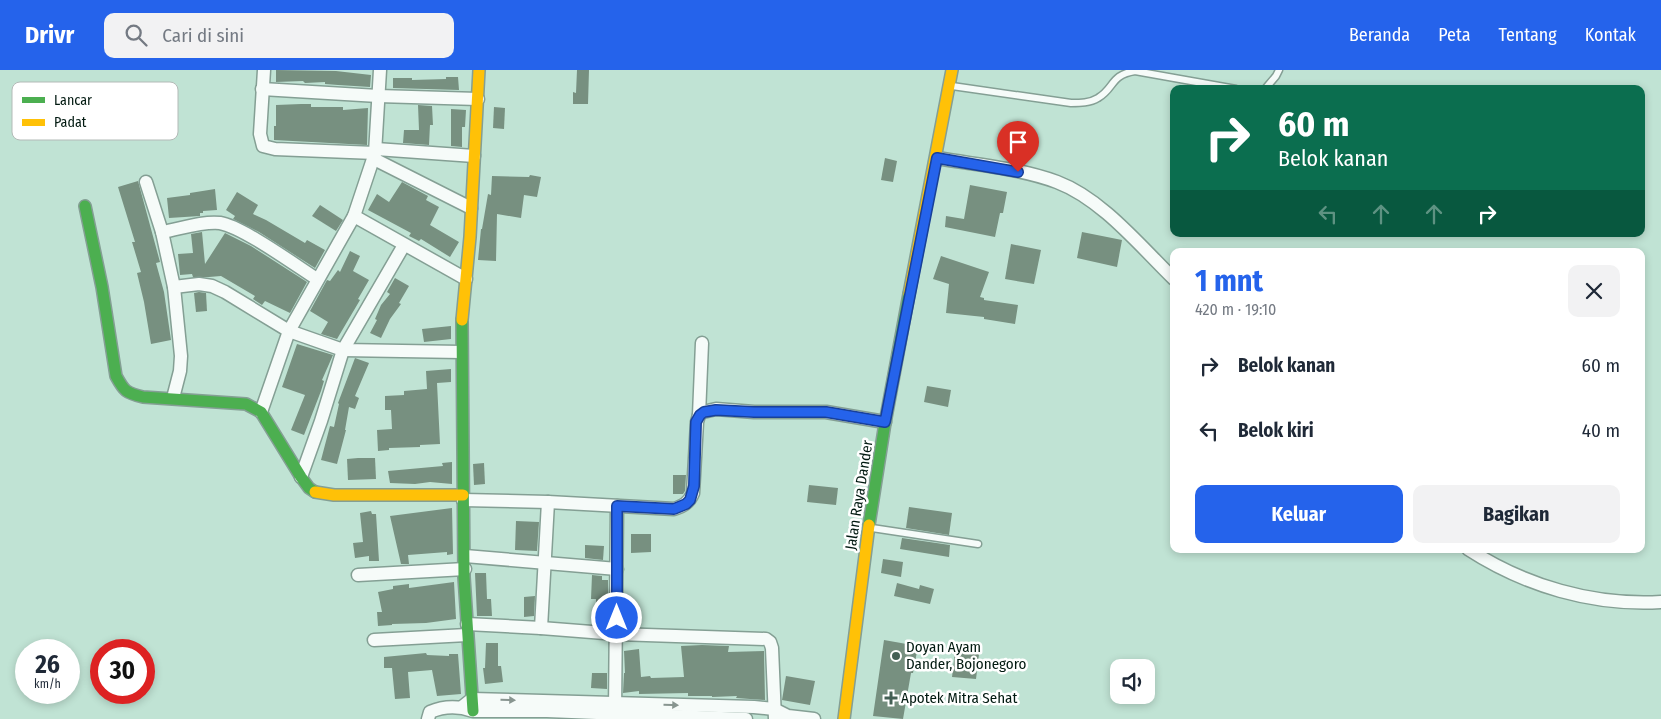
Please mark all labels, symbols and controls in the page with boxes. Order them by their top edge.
search box [104,13,454,58]
text: Drivr [25,21,74,49]
icon: search [122,21,150,49]
text: Cari di sini [162,24,244,47]
text: Beranda [1349,24,1410,46]
text: Peta [1438,24,1471,46]
text: Tentang [1499,24,1557,46]
text: Kontak [1585,24,1636,46]
legend [12,82,178,140]
text: Lancar [54,92,92,109]
text: 60 m [1278,103,1349,145]
icon: right [1195,105,1260,170]
text: Padat [54,114,87,131]
pin [997,121,1039,172]
icon: arrive [1004,128,1032,156]
text: Belok kanan [1278,145,1388,172]
icon: left [1314,200,1342,228]
icon: ahead [1367,200,1395,228]
icon: ahead [1420,200,1448,228]
icon: right [1473,200,1501,228]
text: 1 mnt [1195,263,1263,299]
button: close [1568,265,1620,317]
text: 420 m · 19:10 [1195,300,1276,319]
icon: right [1195,352,1223,380]
text: Belok kanan [1238,354,1335,377]
text: 60 m [1582,354,1620,377]
icon: left [1195,417,1223,445]
text: Belok kiri [1238,419,1314,442]
text: 40 m [1582,419,1620,442]
street label: Jalan Raya Dander [841,438,877,551]
button: Keluar [1195,485,1403,543]
button: Bagikan [1413,485,1620,543]
position arrow [590,591,642,643]
place label: Doyan Ayam Dander, Bojonegoro [906,638,1027,673]
speed limit sign: 30 [90,639,155,704]
text: 26 [35,650,60,680]
marker: Doyan Ayam Dander, Bojonegoro [890,650,902,662]
map controls [1110,659,1155,704]
button: sound [1110,659,1155,704]
text: km/h [34,677,61,691]
place label: Apotek Mitra Sehat [901,689,1017,707]
marker: Apotek Mitra Sehat [885,692,897,704]
one-way arrow [501,696,517,704]
one-way arrow [663,701,679,709]

